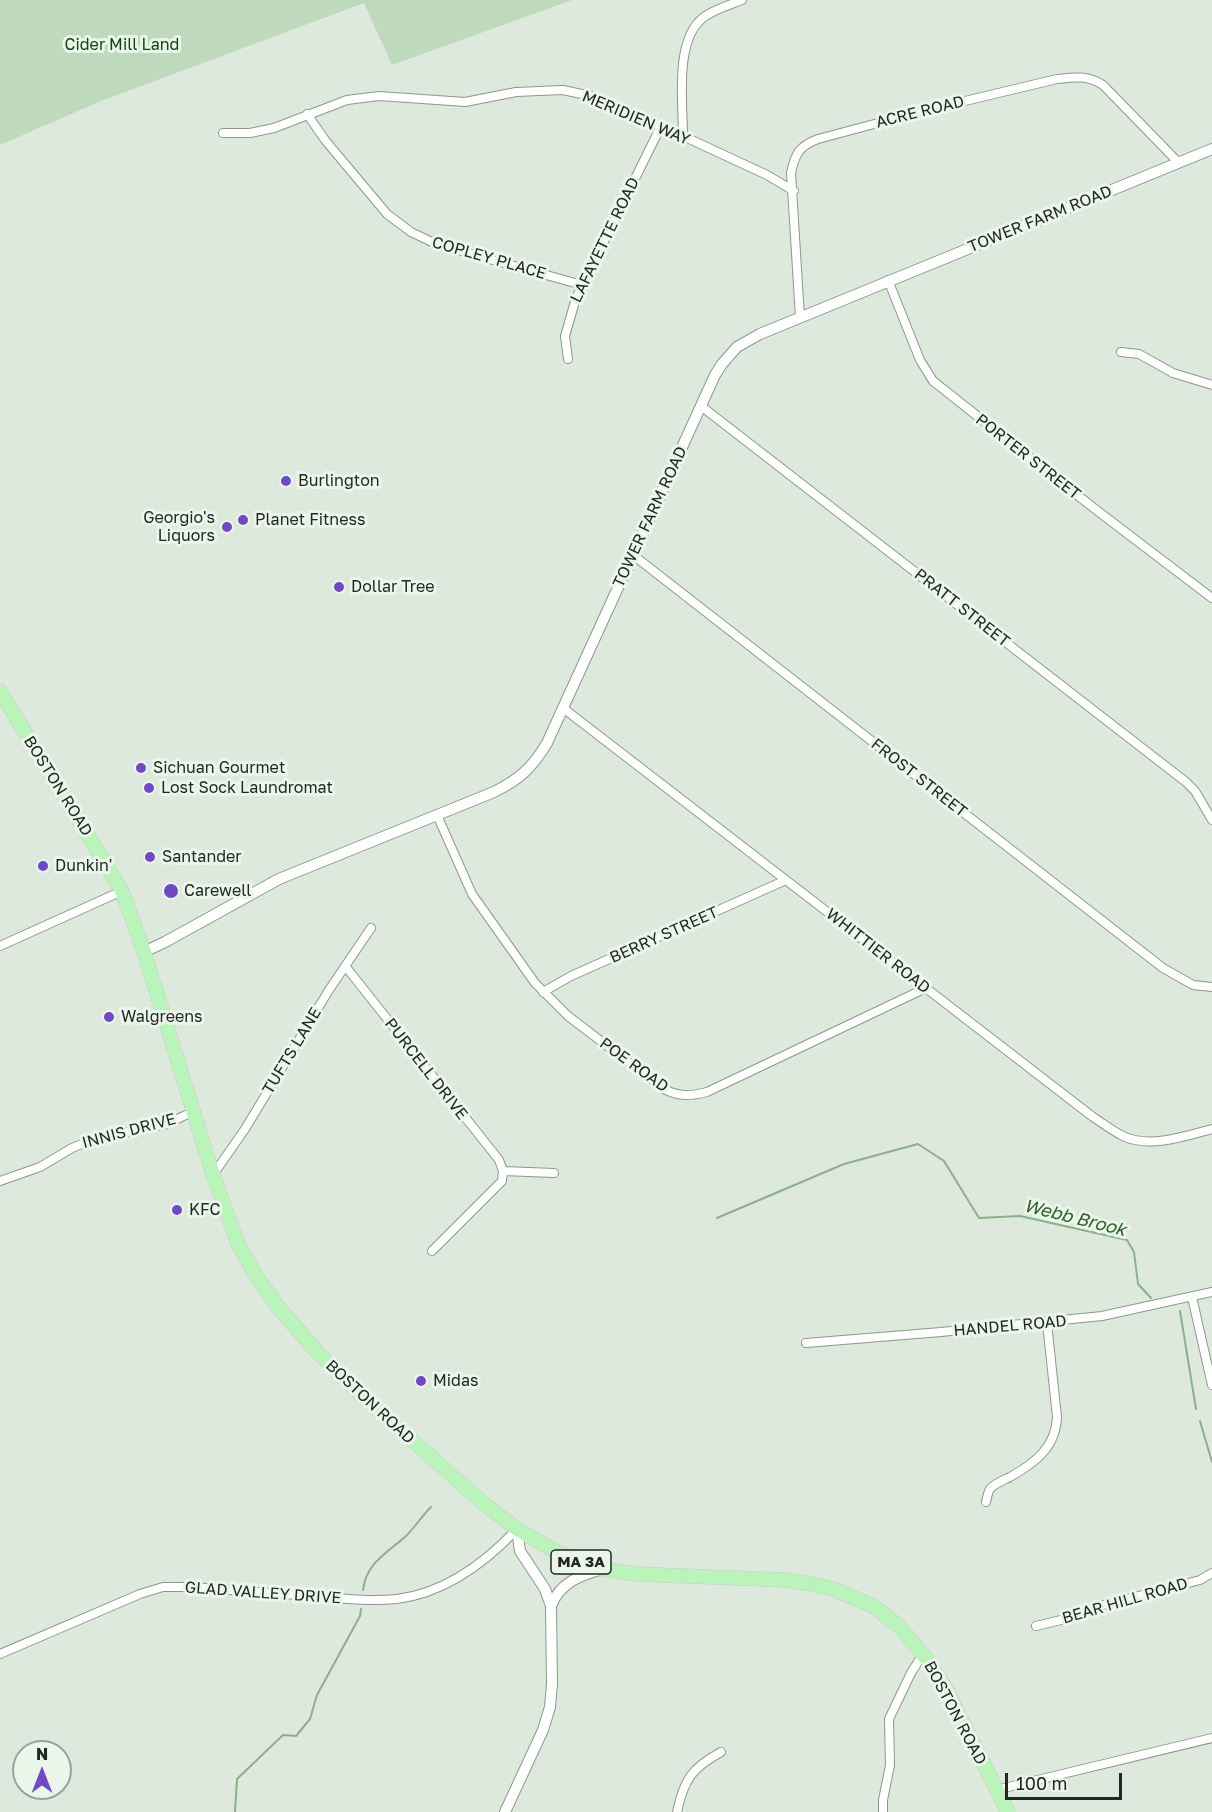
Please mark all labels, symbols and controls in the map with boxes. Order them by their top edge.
park label: Cider Mill Land [65,35,179,55]
street label: MERIDIEN WAY [579,87,693,149]
street label: ACRE ROAD [874,92,966,132]
street label: LAFAYETTE ROAD [566,174,644,306]
street label: TOWER FARM ROAD [965,181,1115,257]
street label: COPLEY PLACE [430,233,548,283]
street label: PORTER STREET [972,410,1084,504]
street label: TOWER FARM ROAD [609,443,691,591]
place label: Burlington [298,471,380,491]
marker: Burlington [279,474,293,488]
place label: Georgio's Liquors [143,508,215,546]
place label: Planet Fitness [255,510,365,530]
marker: Planet Fitness [236,513,250,527]
marker: Georgio's Liquors [220,520,234,534]
street label: PRATT STREET [910,565,1014,651]
place label: Dollar Tree [351,577,434,597]
marker: Dollar Tree [332,580,346,594]
street label: BOSTON ROAD [20,732,96,840]
street label: FROST STREET [867,735,971,821]
place label: Sichuan Gourmet [153,758,285,778]
marker: Sichuan Gourmet [134,761,148,775]
place label: Lost Sock Laundromat [161,778,333,798]
marker: Lost Sock Laundromat [142,781,156,795]
place label: Santander [162,847,242,867]
marker: Santander [143,850,157,864]
place label: Dunkin' [55,856,112,876]
marker: Dunkin' [36,859,50,873]
place label: Carewell [184,881,251,901]
marker: Carewell [162,882,180,900]
street label: BERRY STREET [607,903,721,967]
street label: WHITTIER ROAD [822,904,934,998]
street label: TUFTS LANE [259,1004,325,1098]
place label: Walgreens [121,1007,203,1027]
marker: Walgreens [102,1010,116,1024]
street label: PURCELL DRIVE [380,1014,472,1124]
street label: POE ROAD [596,1034,672,1096]
street label: INNIS DRIVE [80,1109,178,1153]
water label: Webb Brook [1022,1195,1128,1241]
place label: KFC [189,1200,220,1220]
marker: KFC [170,1203,184,1217]
street label: HANDEL ROAD [953,1311,1067,1341]
street label: BOSTON ROAD [322,1356,418,1448]
place label: Midas [433,1371,478,1391]
marker: Midas [414,1374,428,1388]
road number: MA 3A [551,1550,611,1574]
street label: BEAR HILL ROAD [1060,1574,1190,1628]
street label: GLAD VALLEY DRIVE [184,1578,342,1608]
street label: BOSTON ROAD [920,1658,990,1768]
north arrow [12,1740,72,1800]
text: N [36,1744,48,1764]
scale bar [1008,1761,1125,1799]
text: 100 m [1016,1772,1067,1794]

